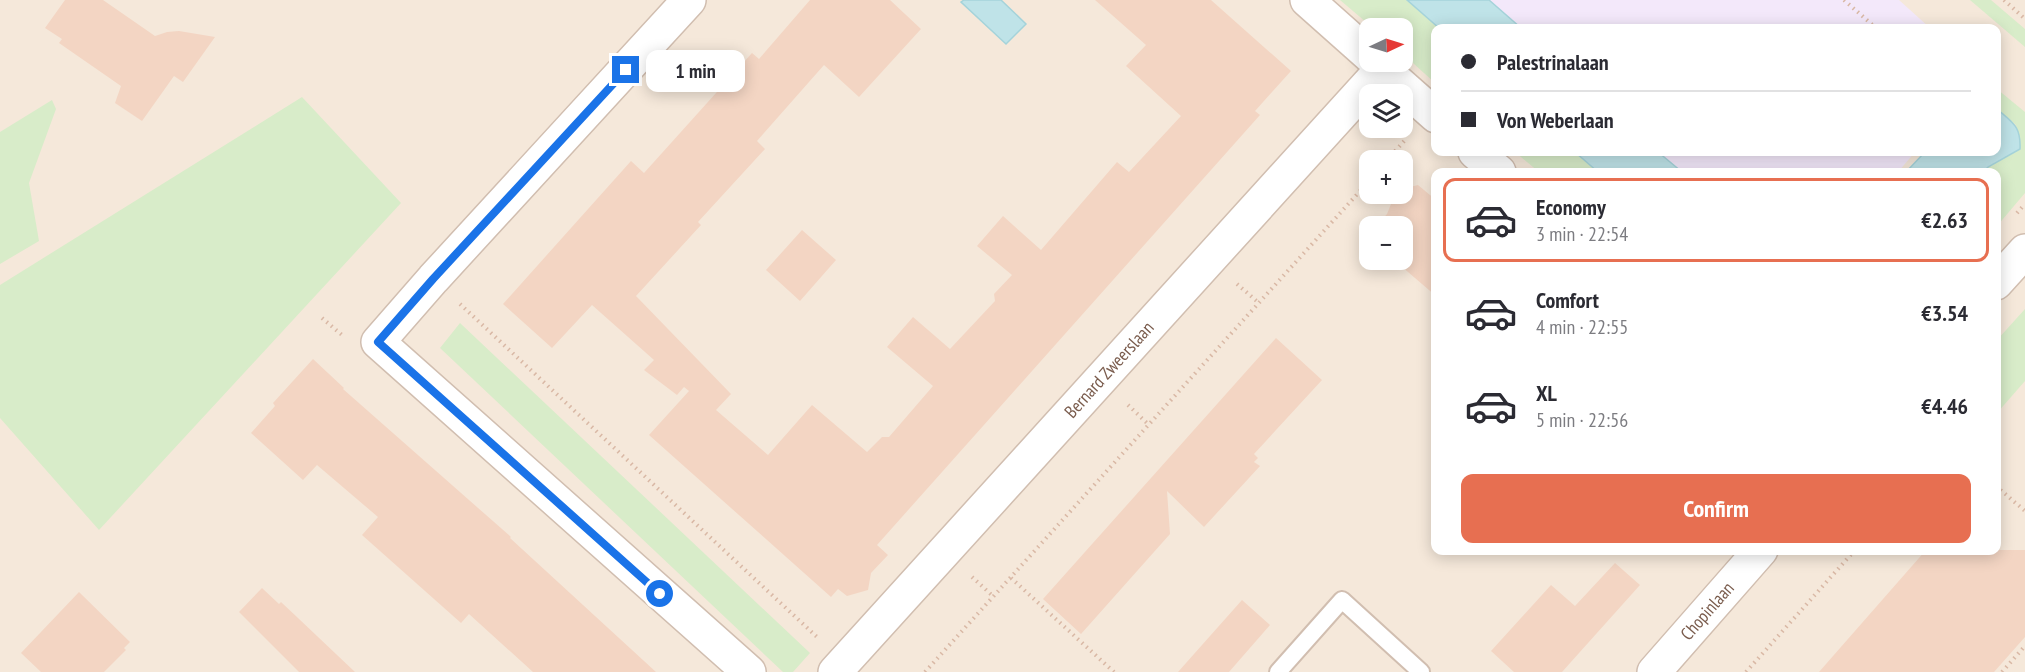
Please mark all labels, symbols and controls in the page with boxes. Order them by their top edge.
north arrow [1359,18,1413,72]
map controls [1359,18,1413,270]
text: Palestrinalaan [1497,48,1609,76]
callout: 1 min [647,49,746,91]
route end [612,56,639,83]
text: 1 min [675,58,716,84]
button: layers [1359,84,1413,138]
text: Von Weberlaan [1497,106,1614,134]
button: + [1359,150,1413,204]
icon: car [1464,193,1518,247]
text: Economy [1536,193,1606,221]
text: €2.63 [1921,206,1968,234]
button: − [1359,216,1413,270]
text: 3 min · 22:54 [1536,221,1628,247]
icon: car [1464,286,1518,340]
text: Comfort [1536,286,1599,314]
text: €3.54 [1921,299,1968,327]
text: 4 min · 22:55 [1536,314,1628,340]
street label: Bernard Zweerslaan [1059,316,1158,423]
icon: car [1464,379,1518,433]
text: XL [1536,379,1557,407]
text: €4.46 [1921,392,1968,420]
text: 5 min · 22:56 [1536,407,1628,433]
button: Confirm [1461,474,1971,543]
street label: Chopinlaan [1675,577,1739,645]
route start [646,580,673,607]

